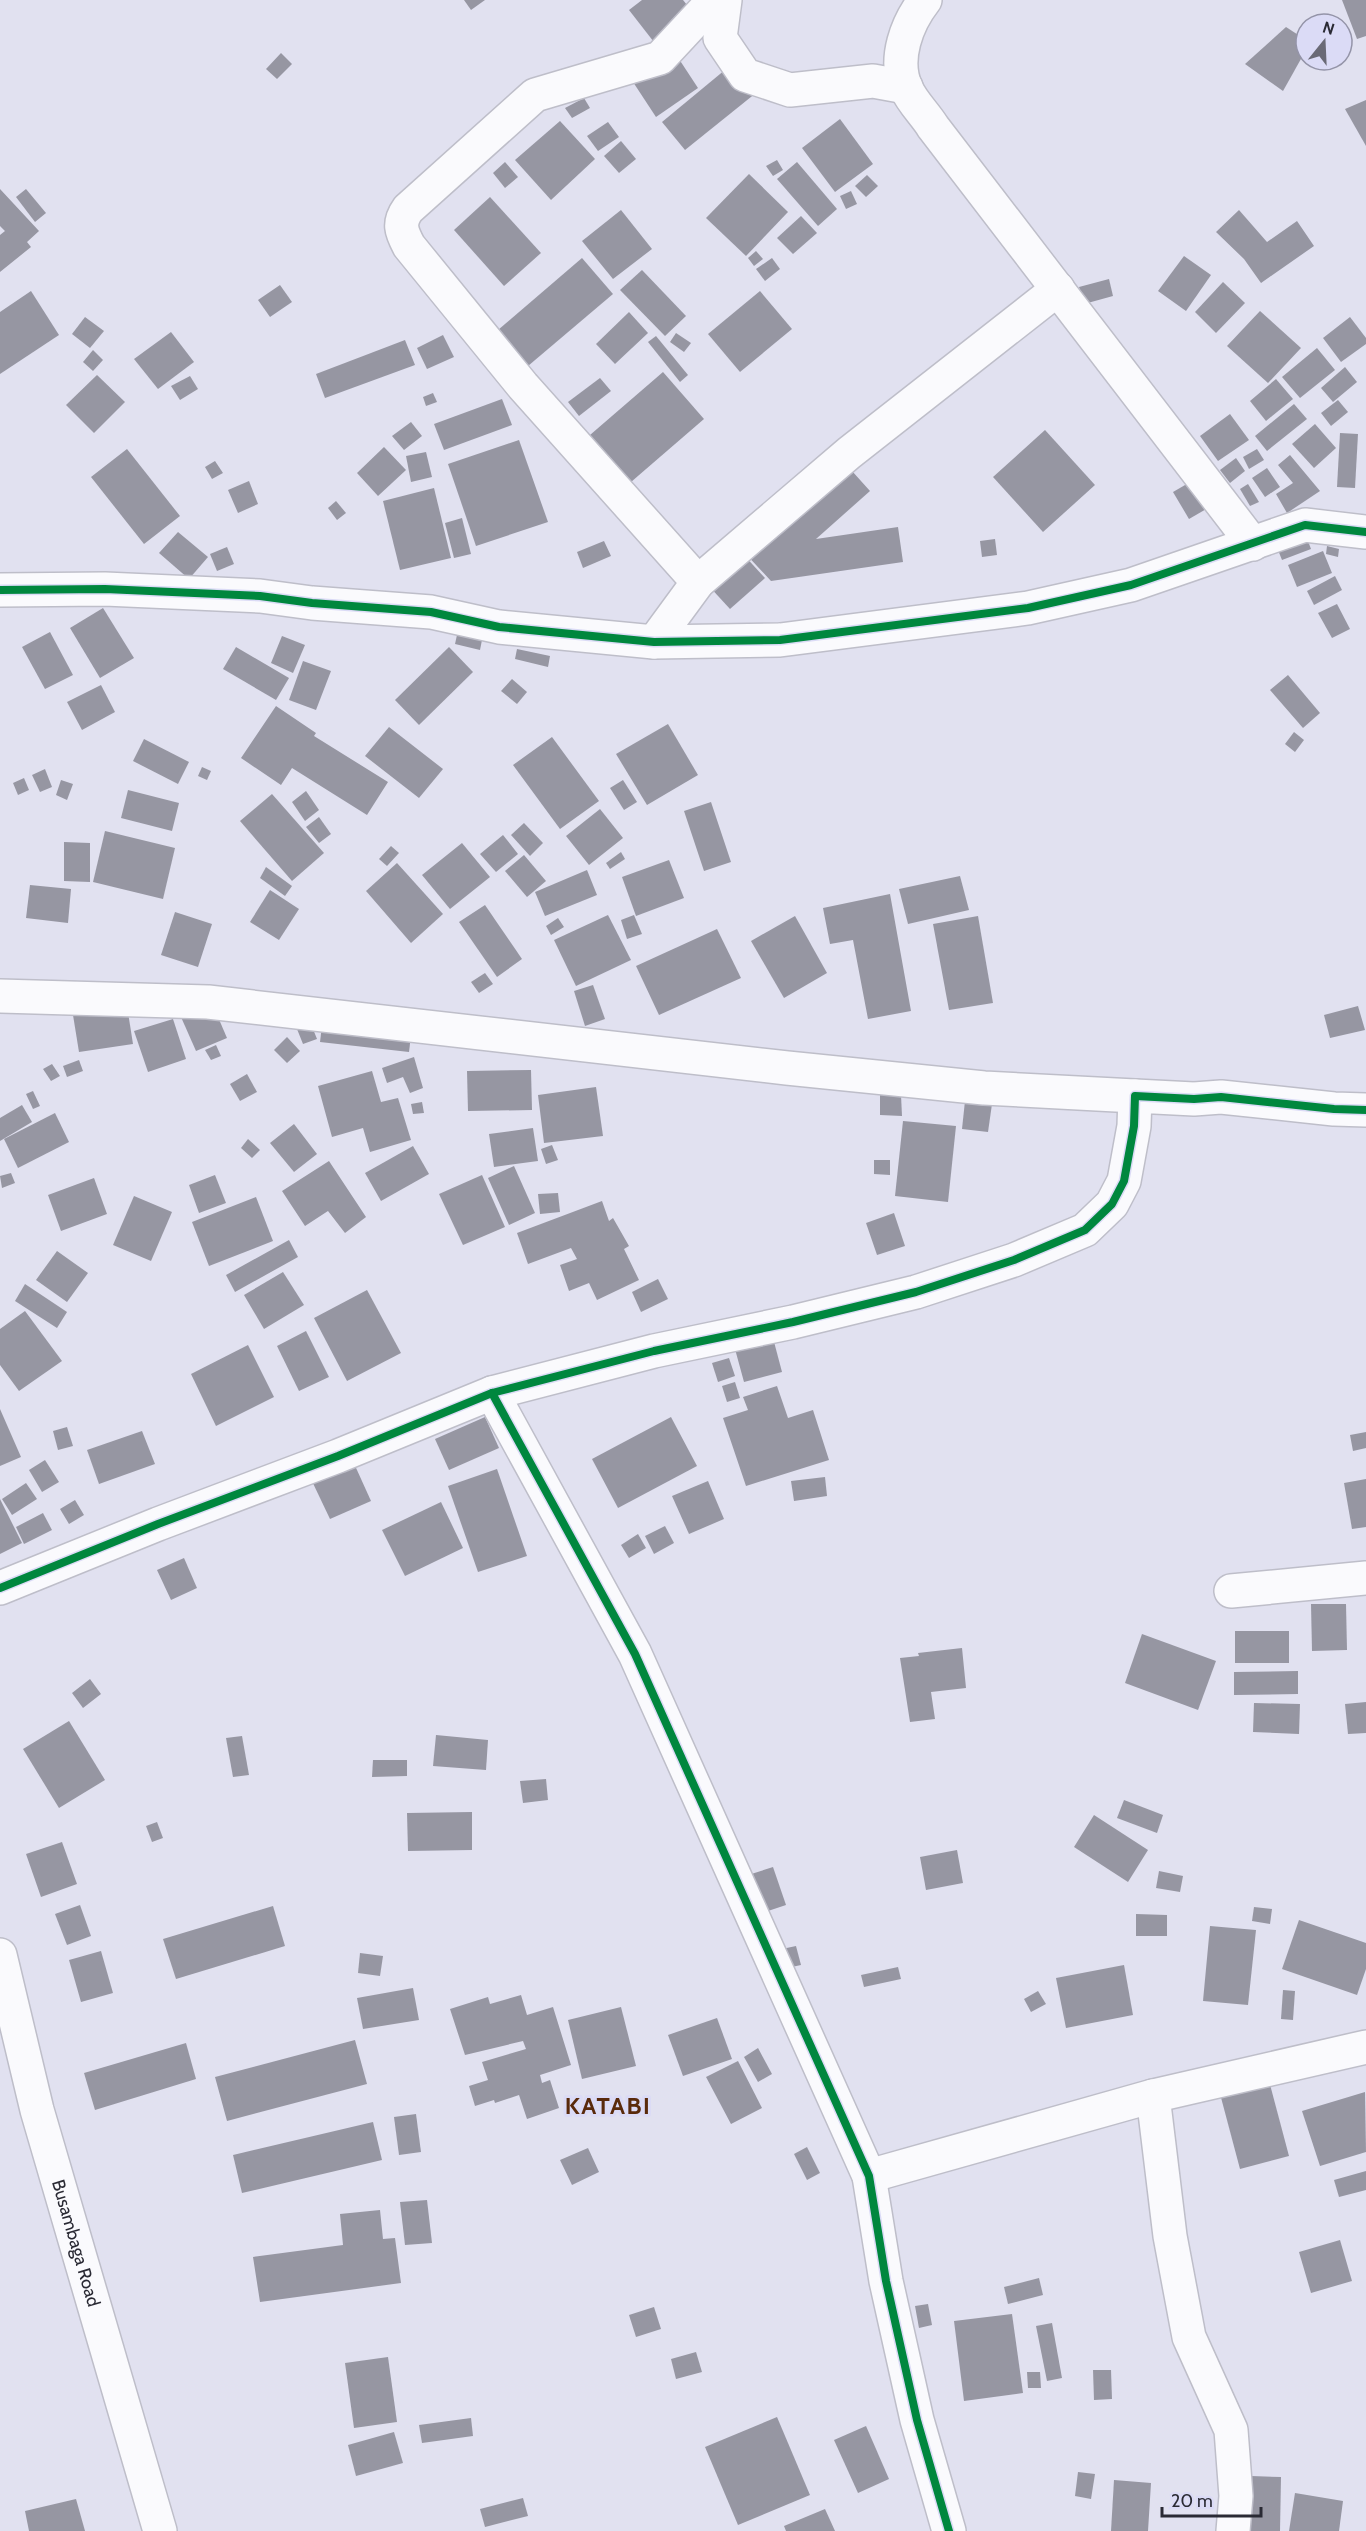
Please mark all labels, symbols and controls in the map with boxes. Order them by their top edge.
north arrow [1294,12,1354,72]
text: N [1320,17,1337,39]
district label: KATABI [565,2091,651,2120]
street label: Busambaga Road [47,2177,105,2309]
scale bar [1162,2480,1261,2518]
text: 20 m [1171,2490,1213,2512]

